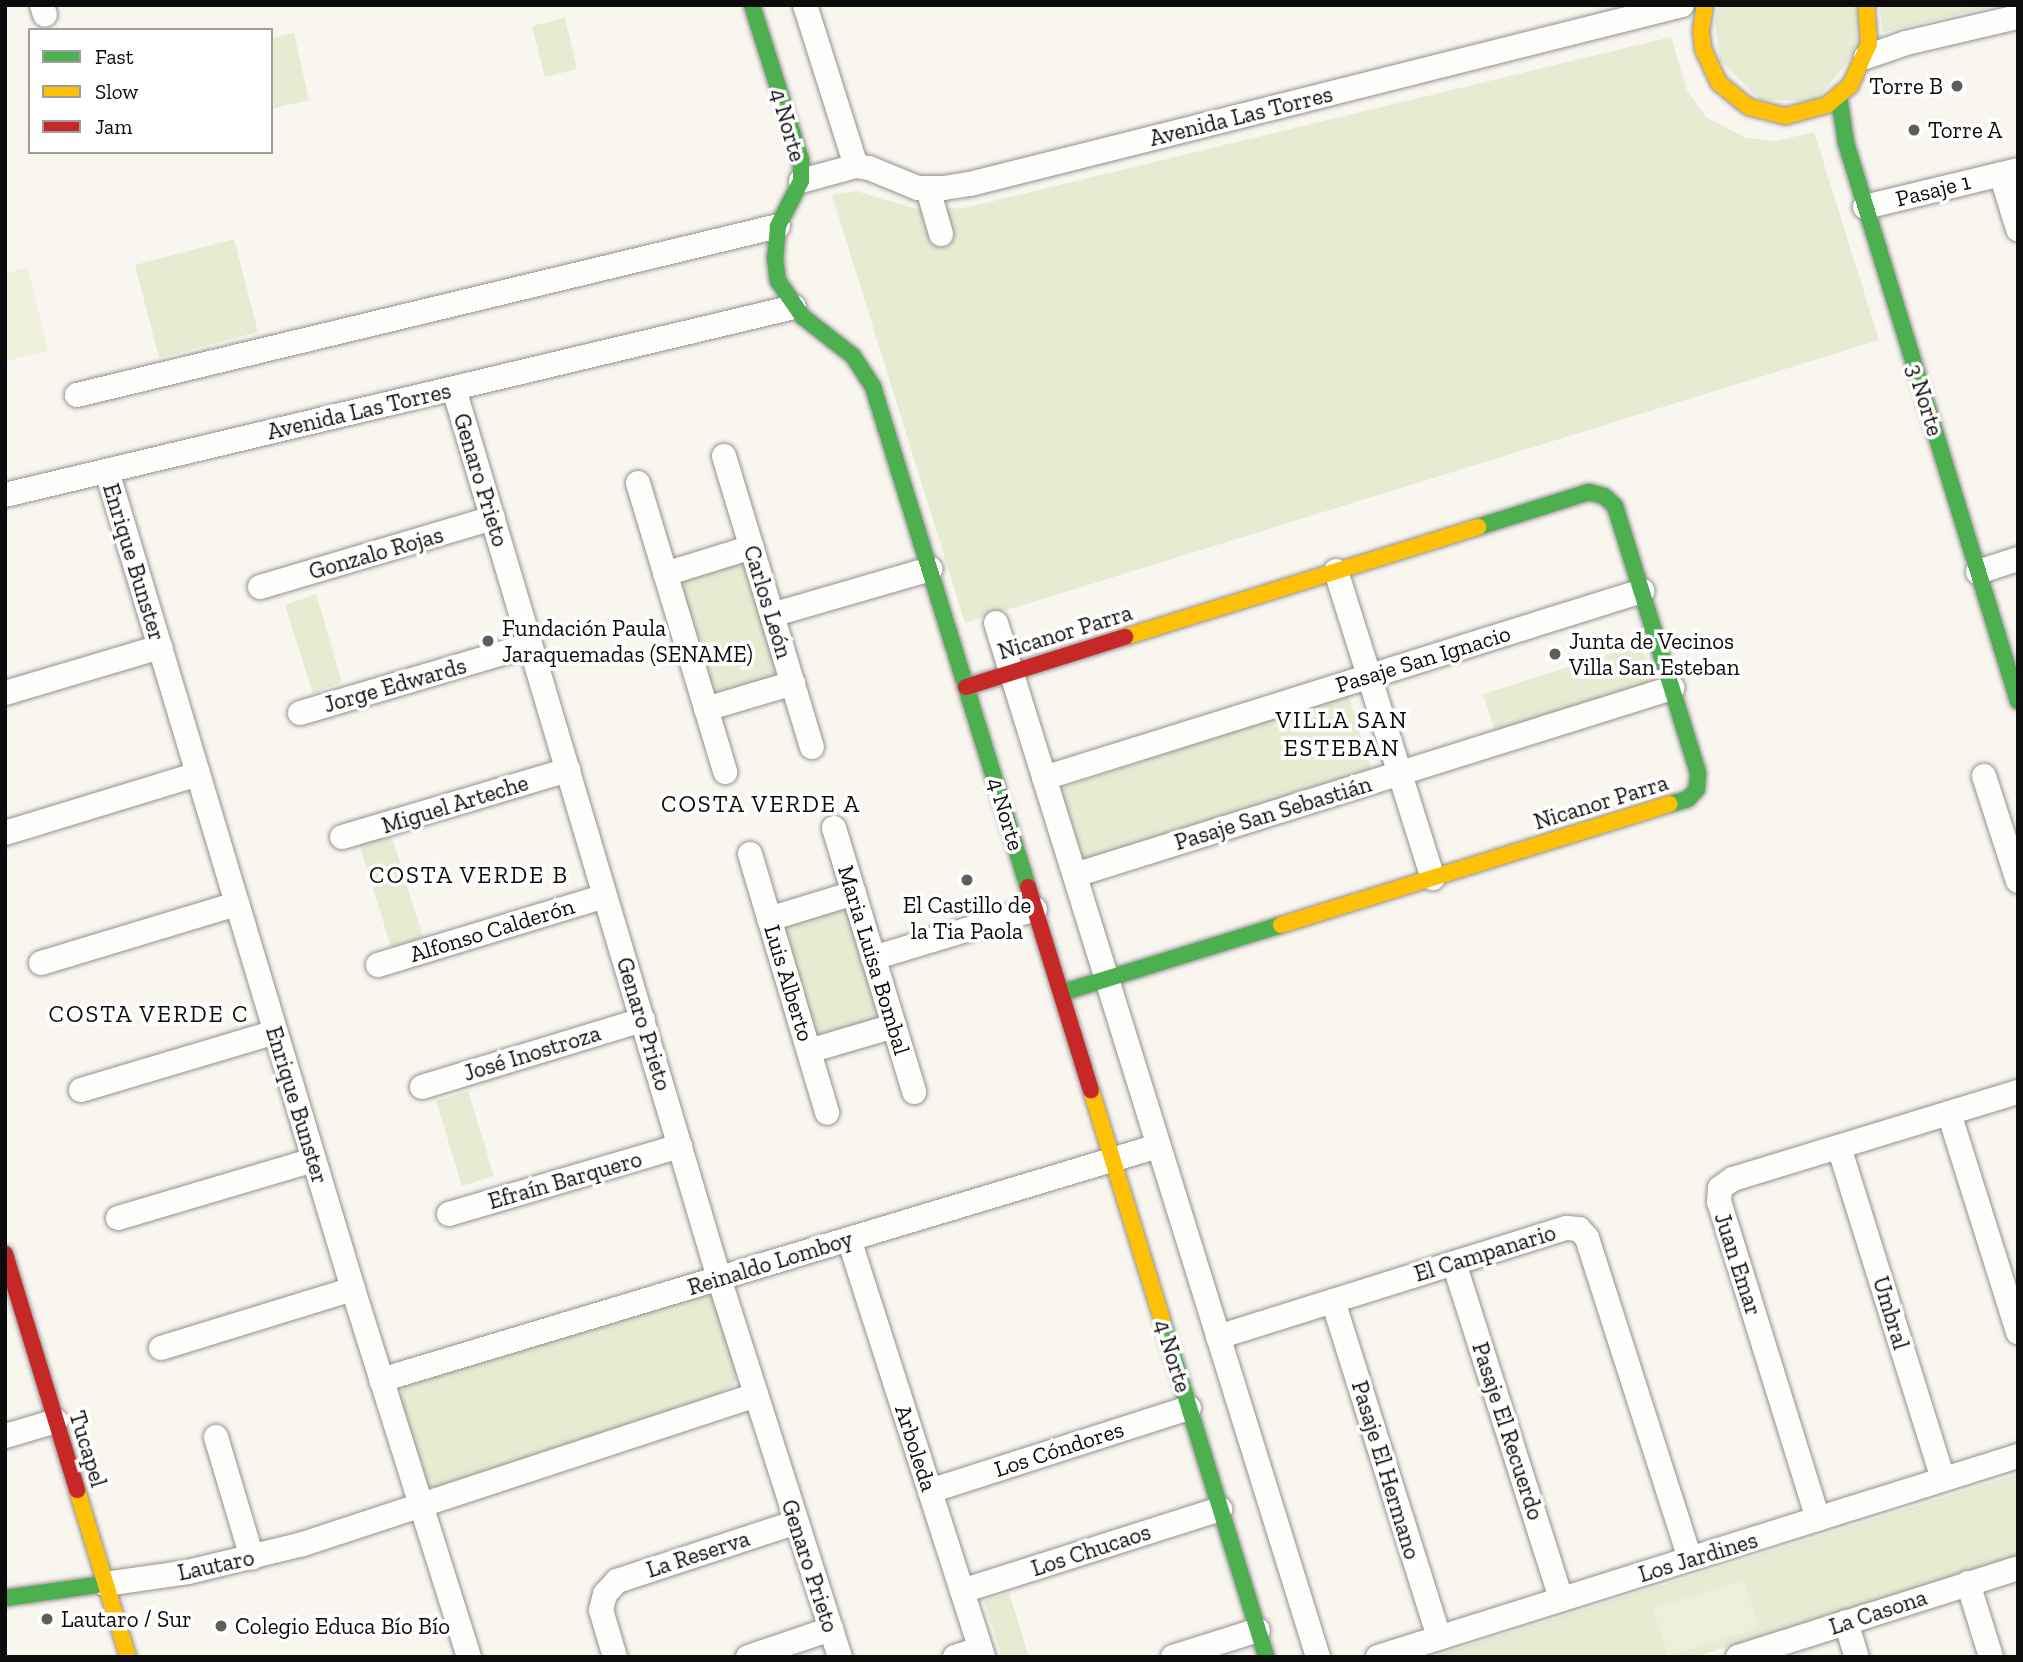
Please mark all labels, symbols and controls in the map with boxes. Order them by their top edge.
legend [28,28,273,154]
text: Fast [95,44,134,69]
place label: Torre B [1869,72,1943,100]
marker: Torre B [1949,78,1965,94]
text: Slow [95,79,138,104]
street label: Avenida Las Torres [1146,80,1336,152]
street label: 4 Norte [764,85,812,165]
text: Jam [95,114,132,139]
place label: Torre A [1928,116,2003,144]
marker: Torre A [1906,122,1922,138]
street label: Pasaje 1 [1893,167,1973,213]
street label: 3 Norte [1901,361,1949,439]
street label: Avenida Las Torres [264,376,454,446]
street label: Genaro Prieto [448,410,514,550]
street label: Enrique Bunster [97,480,171,644]
street label: Gonzalo Rojas [306,521,446,585]
street label: Carlos León [738,542,798,662]
street label: Nicanor Parra [994,598,1136,666]
place label: Fundación Paula Jaraquemadas (SENAME) [502,614,753,668]
street label: Pasaje San Ignacio [1332,619,1514,699]
place label: Junta de Vecinos Villa San Esteban [1569,627,1740,681]
marker: Fundación Paula Jaraquemadas (SENAME) [480,633,496,649]
marker: Junta de Vecinos Villa San Esteban [1547,646,1563,662]
street label: Jorge Edwards [321,651,469,719]
district label: VILLA SAN ESTEBAN [1276,706,1408,762]
street label: Miguel Arteche [378,768,532,840]
street label: Nicanor Parra [1530,768,1672,836]
street label: Pasaje San Sebastián [1171,770,1375,856]
street label: 4 Norte [982,774,1030,854]
district label: COSTA VERDE A [661,790,861,818]
district label: COSTA VERDE B [370,861,568,889]
street label: Maria Luisa Bombal [832,862,916,1058]
marker: El Castillo de la Tia Paola [959,872,975,888]
place label: El Castillo de la Tia Paola [903,891,1031,945]
street label: Alfonso Calderón [406,892,578,968]
street label: Luis Alberto [758,921,820,1045]
street label: Genaro Prieto [611,954,677,1094]
district label: COSTA VERDE C [49,1000,249,1028]
street label: José Inostroza [460,1019,604,1087]
street label: Enrique Bunster [260,1023,334,1187]
street label: Efraín Barquero [485,1145,645,1215]
street label: Juan Emar [1708,1209,1768,1319]
street label: El Campanario [1411,1218,1559,1288]
street label: Reinaldo Lomboy [684,1225,856,1301]
street label: Umbral [1867,1273,1915,1353]
street label: 4 Norte [1149,1316,1197,1396]
street label: Pasaje El Recuerdo [1466,1339,1550,1523]
street label: Pasaje El Hermano [1346,1377,1426,1563]
street label: Arboleda [889,1401,943,1495]
street label: Tucapel [63,1407,113,1491]
street label: Los Cóndores [991,1415,1127,1483]
street label: Genaro Prieto [776,1496,844,1636]
street label: Los Chucaos [1028,1518,1154,1582]
street label: La Reserva [643,1524,753,1584]
street label: Los Jardines [1635,1526,1761,1588]
street label: Lautaro [175,1543,257,1587]
street label: La Casona [1826,1583,1930,1641]
place label: Lautaro / Sur [61,1605,192,1633]
marker: Lautaro / Sur [39,1611,55,1627]
place label: Colegio Educa Bío Bío [235,1612,450,1640]
marker: Colegio Educa Bío Bío [213,1618,229,1634]

